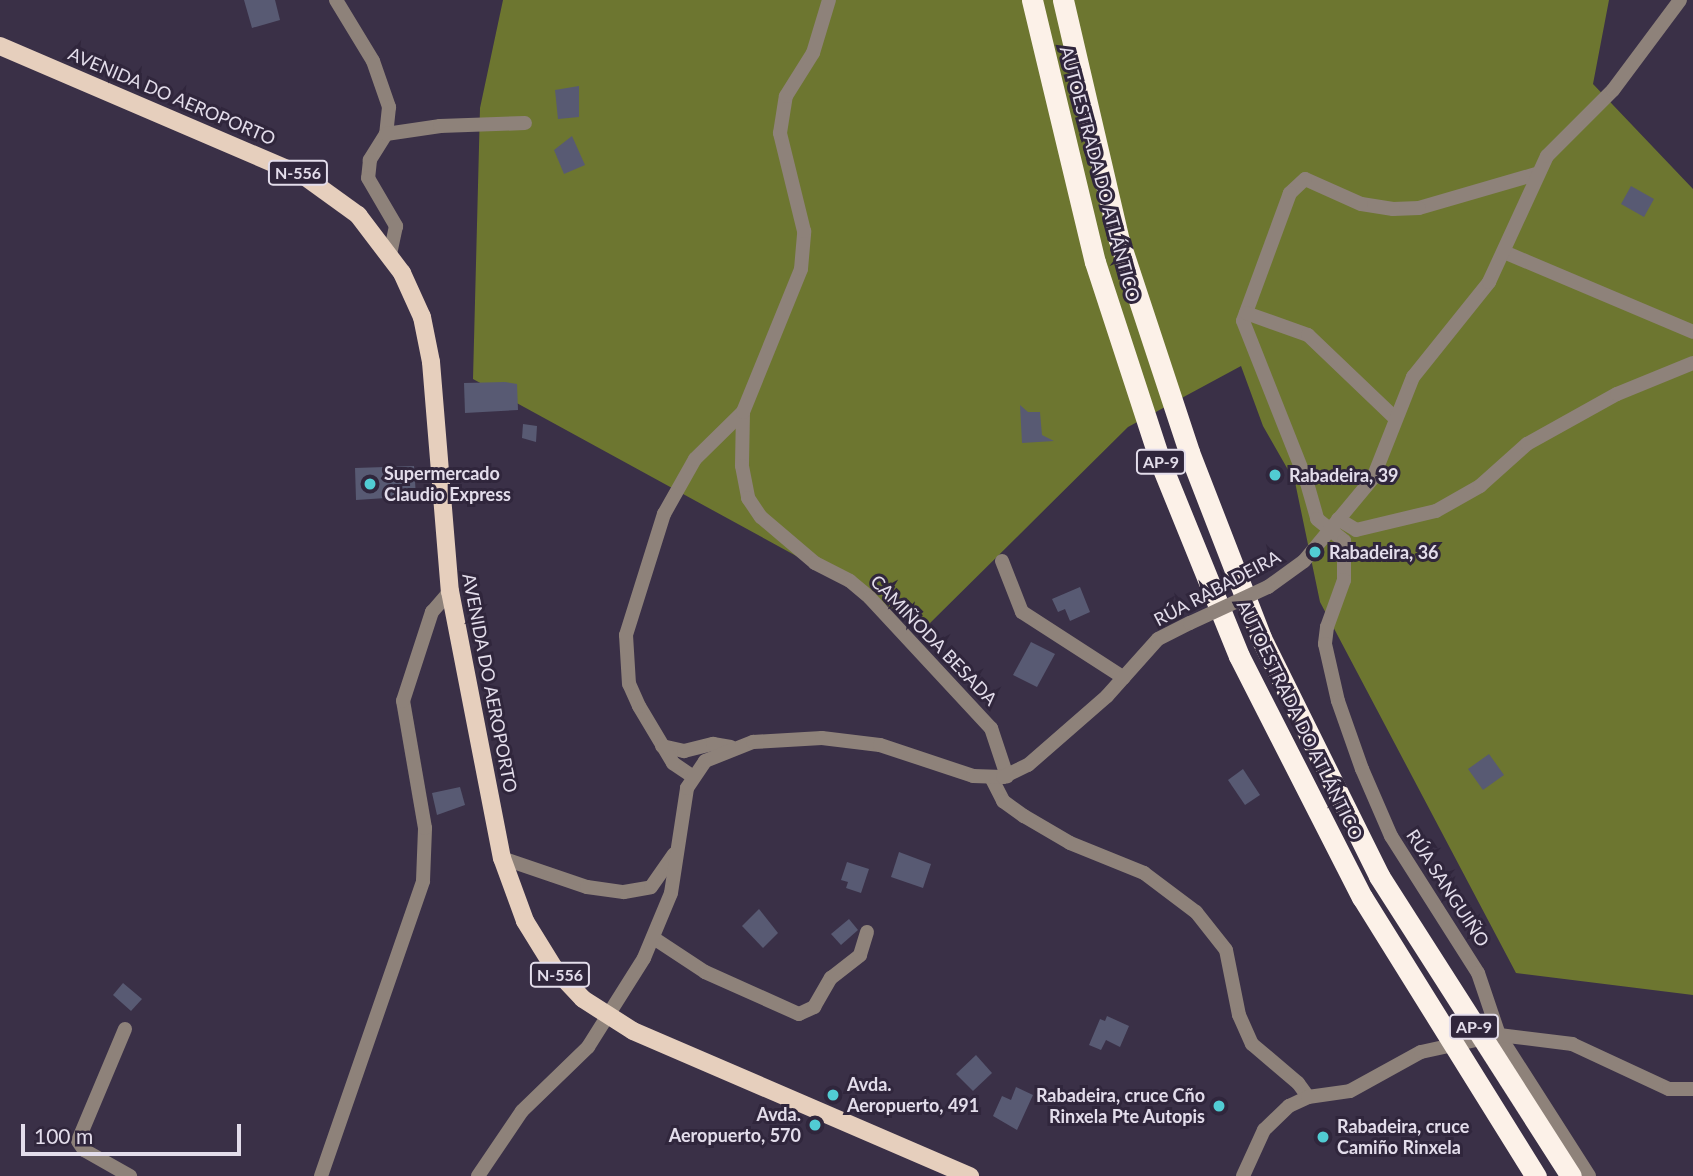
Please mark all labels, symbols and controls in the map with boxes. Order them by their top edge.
street label: AVENIDA DO AEROPORTO [65,42,279,150]
street label: AUTOESTRADA DO ATLÁNTICO [1055,43,1145,305]
road number: N-556 [266,160,330,186]
road number: AP-9 [1135,449,1187,475]
place label: Supermercado Claudio Express [384,463,511,505]
place label: Rabadeira, 39 [1289,464,1399,486]
marker: Rabadeira, 39 [1267,467,1283,483]
marker: Supermercado Claudio Express [362,476,378,492]
place label: Rabadeira, 36 [1329,541,1439,563]
marker: Rabadeira, 36 [1307,544,1323,560]
street label: RÚA RABADEIRA [1150,545,1284,631]
street label: CAMIÑODA BESADA [866,570,1002,710]
street label: AVENIDA DO AEROPORTO [458,571,522,795]
street label: AUTOESTRADA DO ATLÁNTICO [1232,596,1368,844]
street label: RÚA SANGUIÑO [1402,825,1494,951]
road number: N-556 [528,962,592,987]
road number: AP-9 [1448,1015,1500,1040]
place label: Avda. Aeropuerto, 491 [847,1074,979,1116]
place label: Rabadeira, cruce Cño Rinxela Pte Autopis [1036,1085,1205,1128]
marker: Avda. Aeropuerto, 491 [825,1087,841,1103]
marker: Rabadeira, cruce Cño Rinxela Pte Autopis [1211,1098,1227,1114]
place label: Avda. Aeropuerto, 570 [669,1104,801,1146]
scale bar [24,1110,245,1154]
place label: Rabadeira, cruce Camiño Rinxela [1337,1116,1469,1158]
marker: Avda. Aeropuerto, 570 [807,1117,823,1133]
text: 100 m [34,1123,93,1148]
marker: Rabadeira, cruce Camiño Rinxela [1315,1129,1331,1145]

